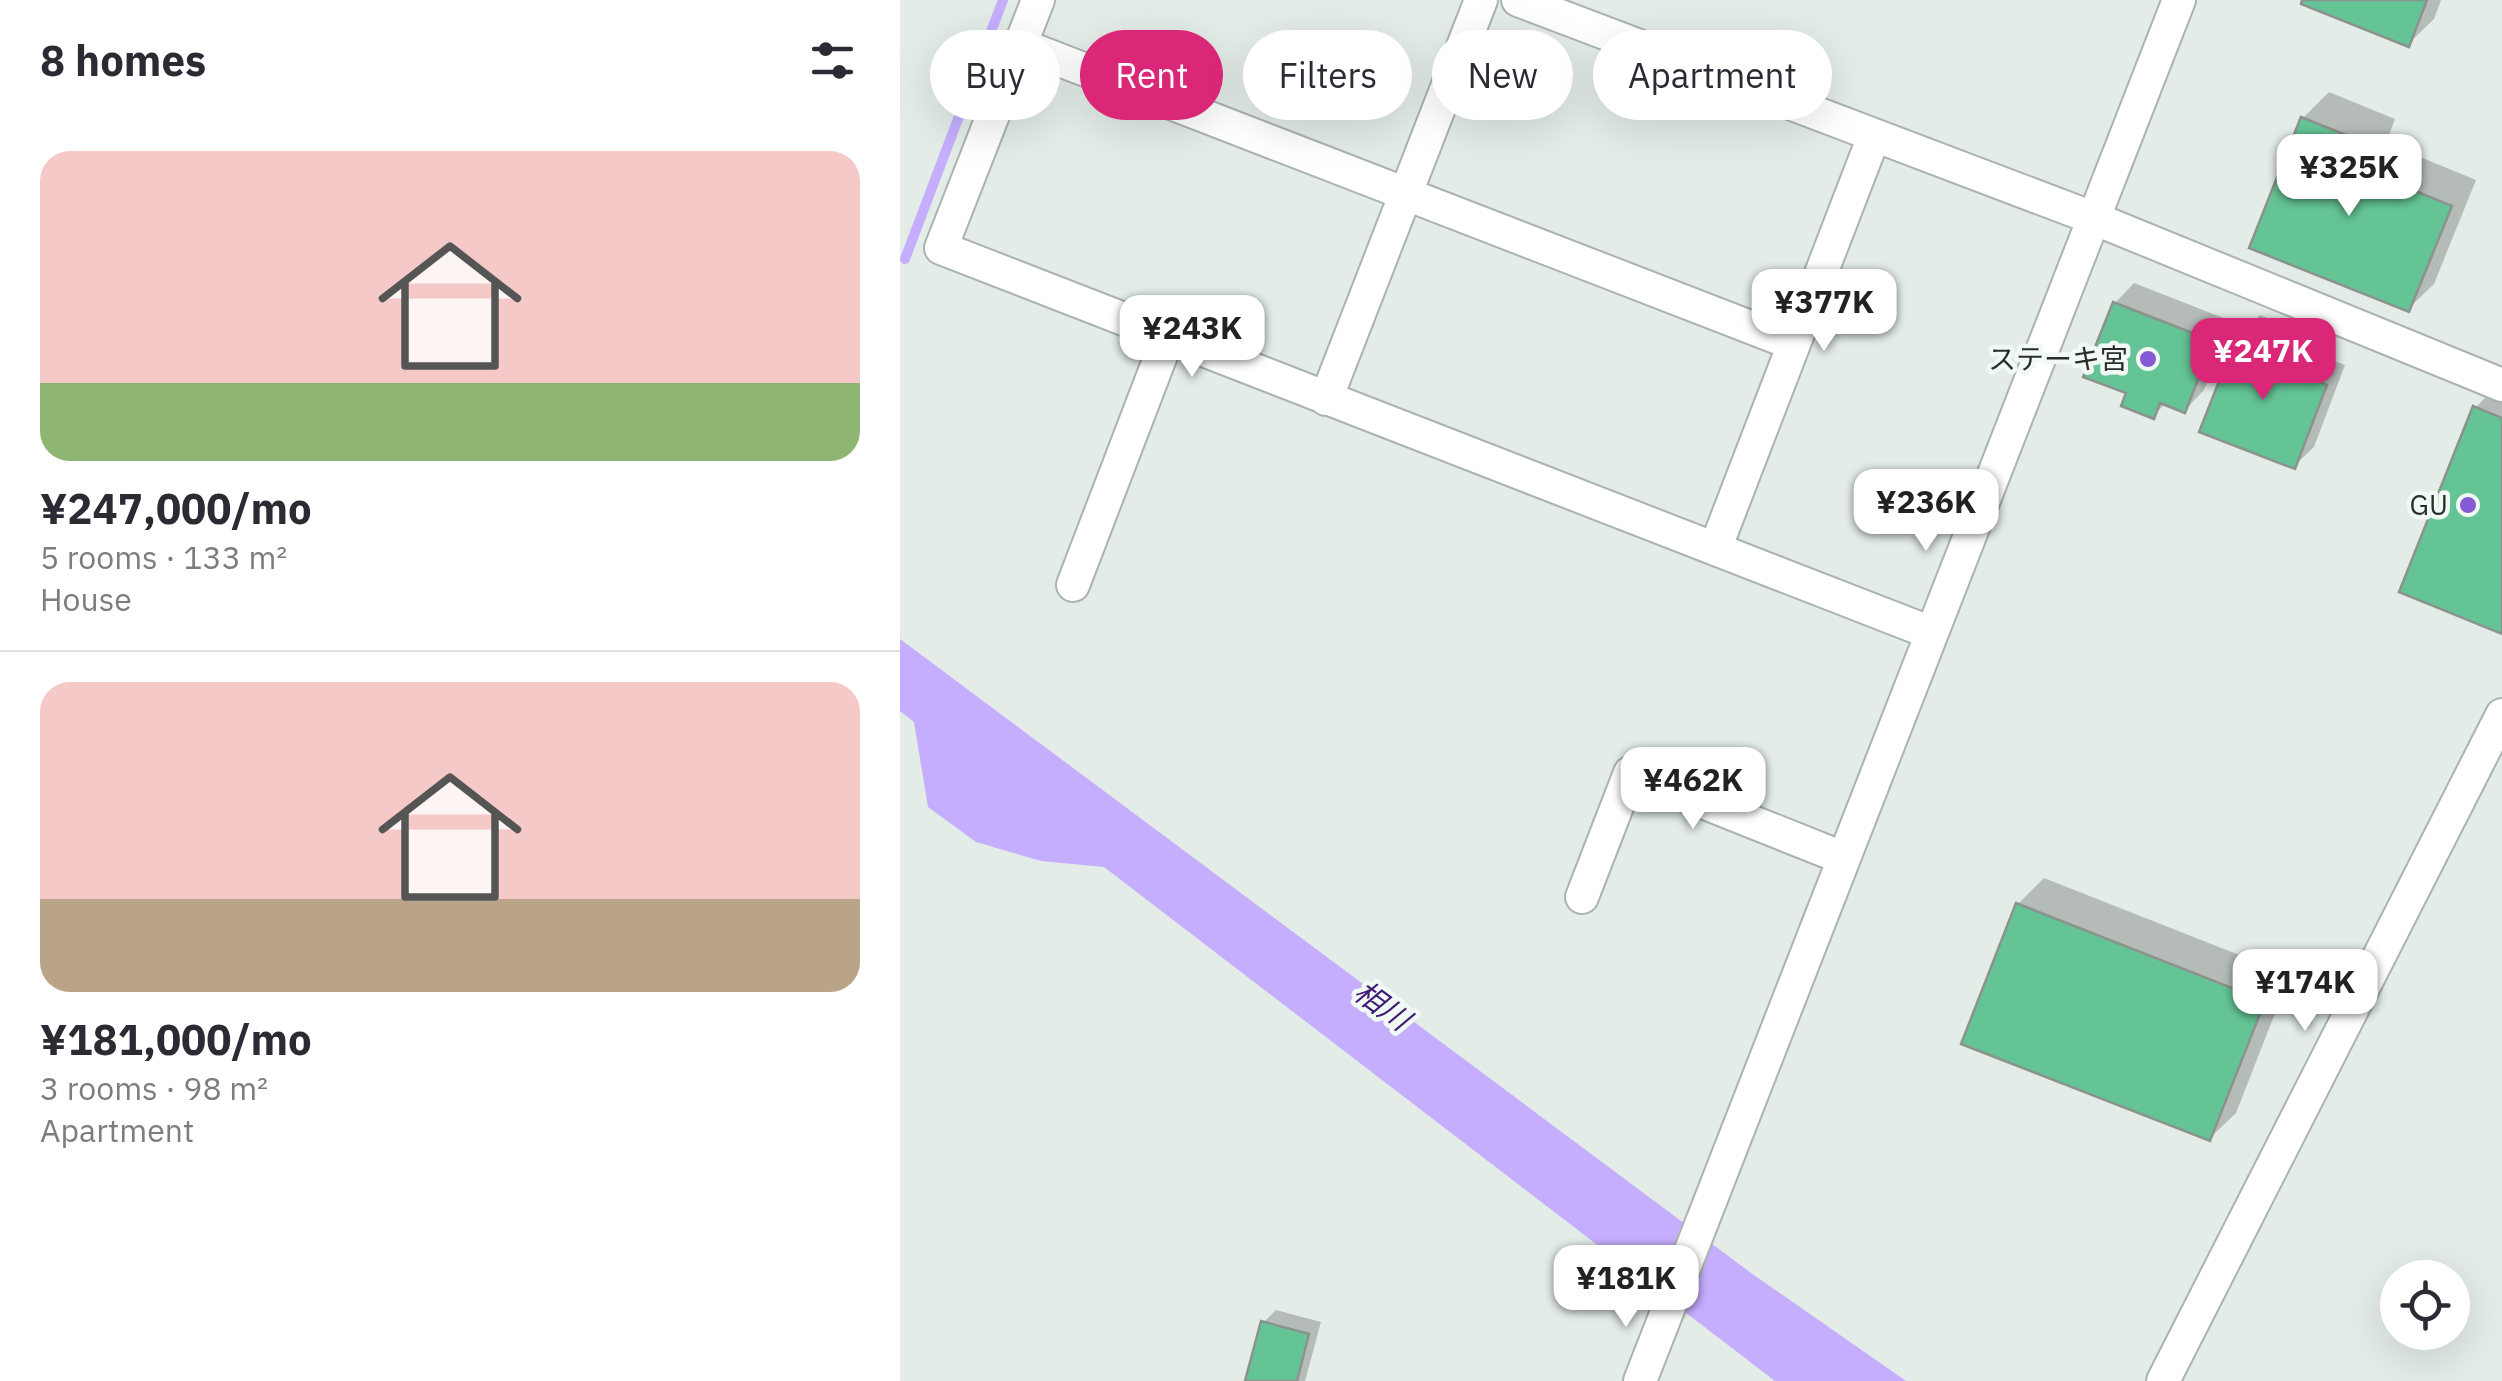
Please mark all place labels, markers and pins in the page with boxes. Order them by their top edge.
pin: ¥325K [2279,134,2419,219]
pin: ¥377K [1754,269,1894,354]
pin: ¥243K [1122,295,1262,380]
pin: ¥247K [2193,318,2333,403]
place label: ステーキ宮 [1988,340,2128,377]
marker: ステーキ宮 [2137,348,2159,370]
pin: ¥236K [1856,469,1996,554]
place label: GU [2410,486,2448,523]
marker: GU [2457,494,2479,516]
pin: ¥462K [1623,747,1763,832]
pin: ¥174K [2235,949,2375,1034]
pin: ¥181K [1556,1245,1696,1330]

